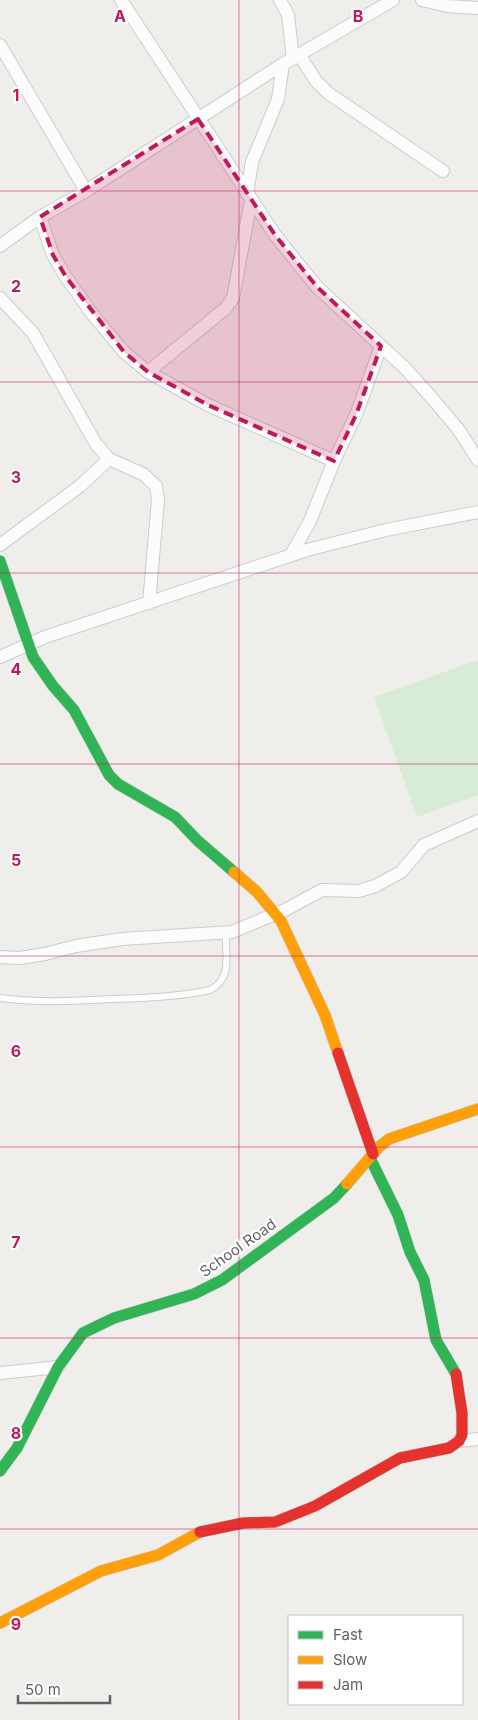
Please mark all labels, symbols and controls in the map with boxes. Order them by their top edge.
text: A [114,6,126,26]
text: B [353,6,363,26]
text: 1 [13,85,19,105]
text: 2 [11,276,21,296]
text: 3 [11,467,21,487]
text: 4 [11,659,22,679]
text: 5 [11,850,21,870]
text: 6 [11,1041,21,1061]
street label: School Road [196,1214,280,1281]
text: 7 [11,1232,21,1252]
text: 8 [11,1423,21,1443]
text: 9 [11,1614,21,1634]
legend [288,1615,463,1705]
text: Fast [333,1625,363,1644]
text: Slow [333,1650,367,1669]
scale bar [18,1672,110,1704]
text: Jam [333,1675,363,1694]
text: 50 m [25,1680,61,1699]

